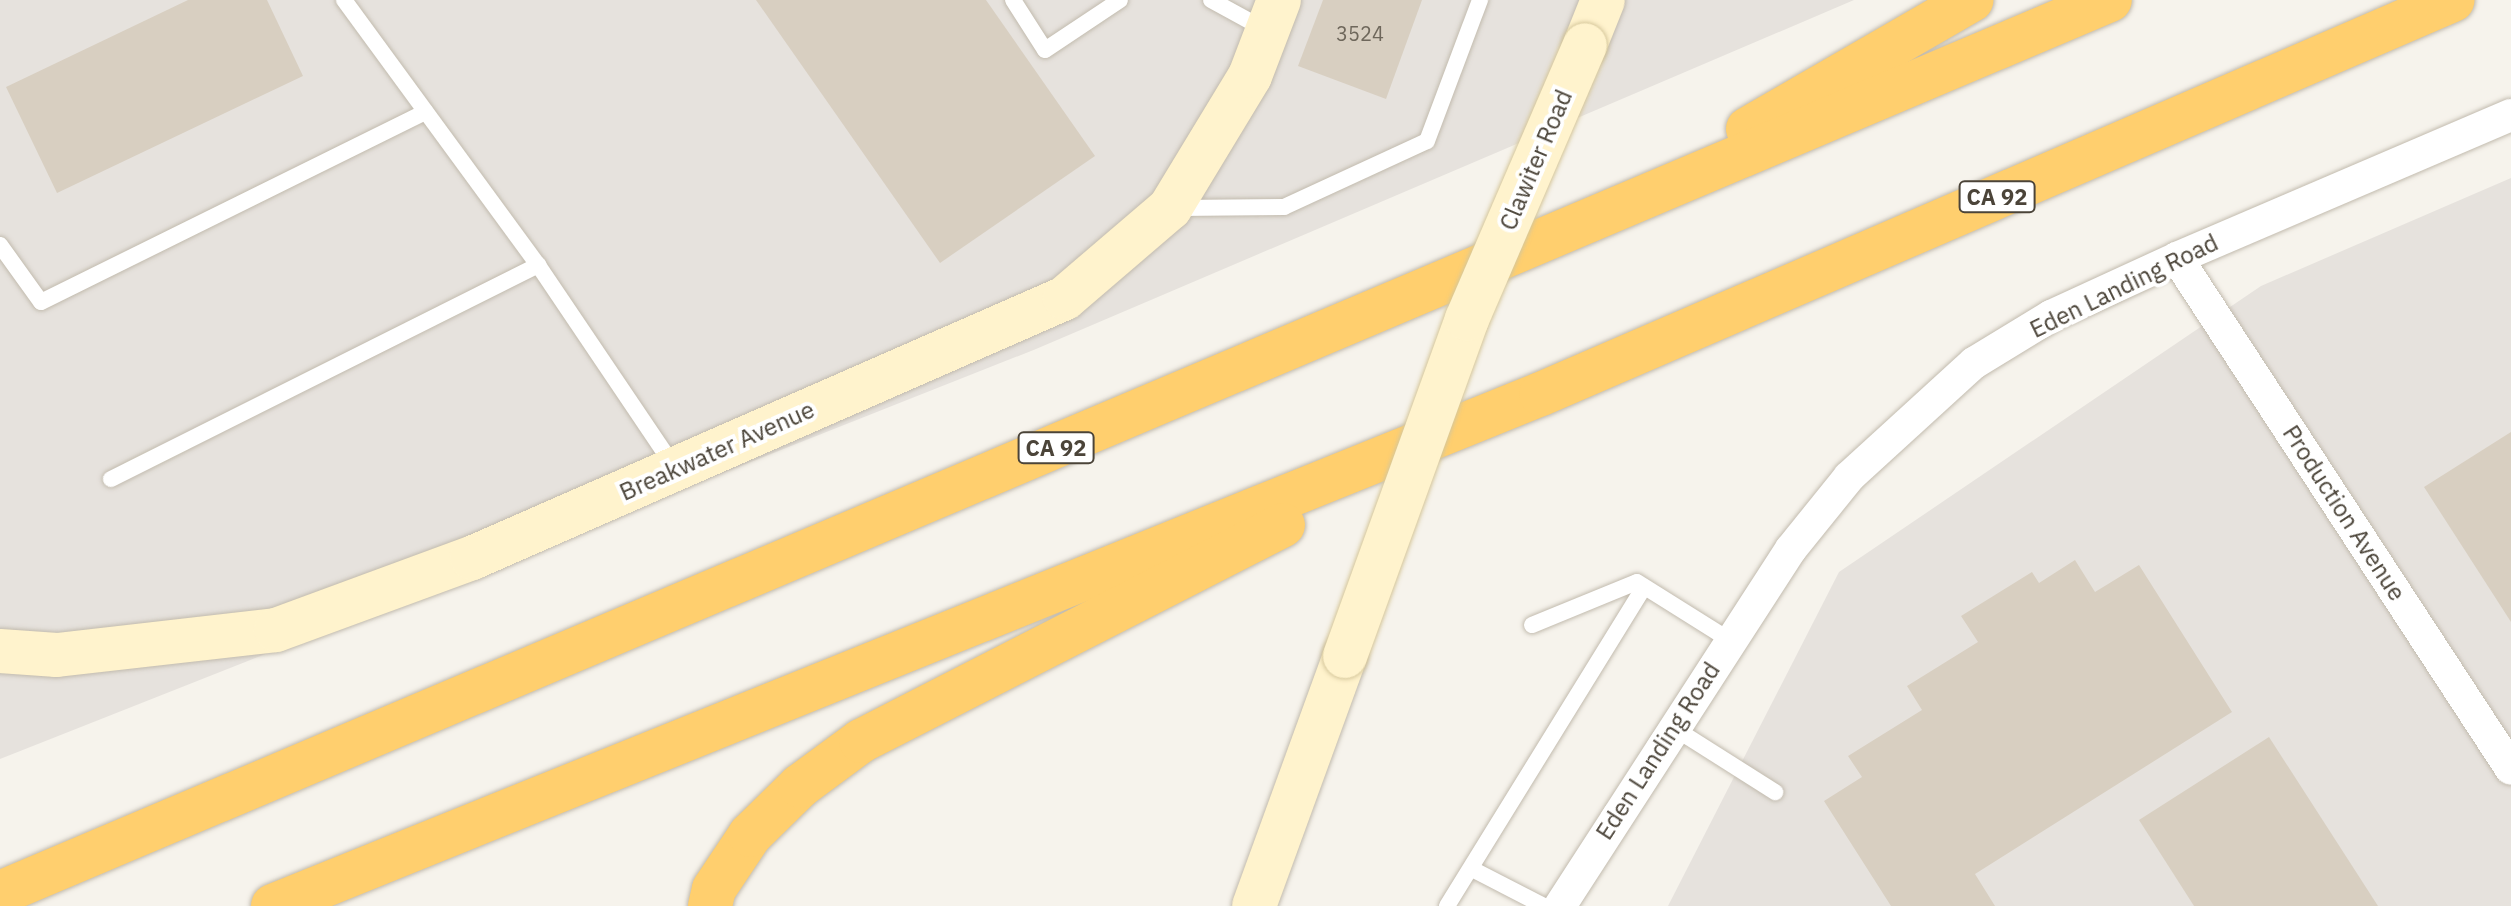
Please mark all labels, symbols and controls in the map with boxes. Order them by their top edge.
house number: 3524 [1336,21,1384,45]
street label: Clawiter Road [1493,85,1579,235]
road number: CA 92 [1957,179,2037,215]
street label: Eden Landing Road [2025,228,2223,344]
street label: Breakwater Avenue [615,395,819,507]
street label: Production Avenue [2277,420,2411,606]
road number: CA 92 [1016,430,1096,466]
street label: Eden Landing Road [1590,657,1726,845]

